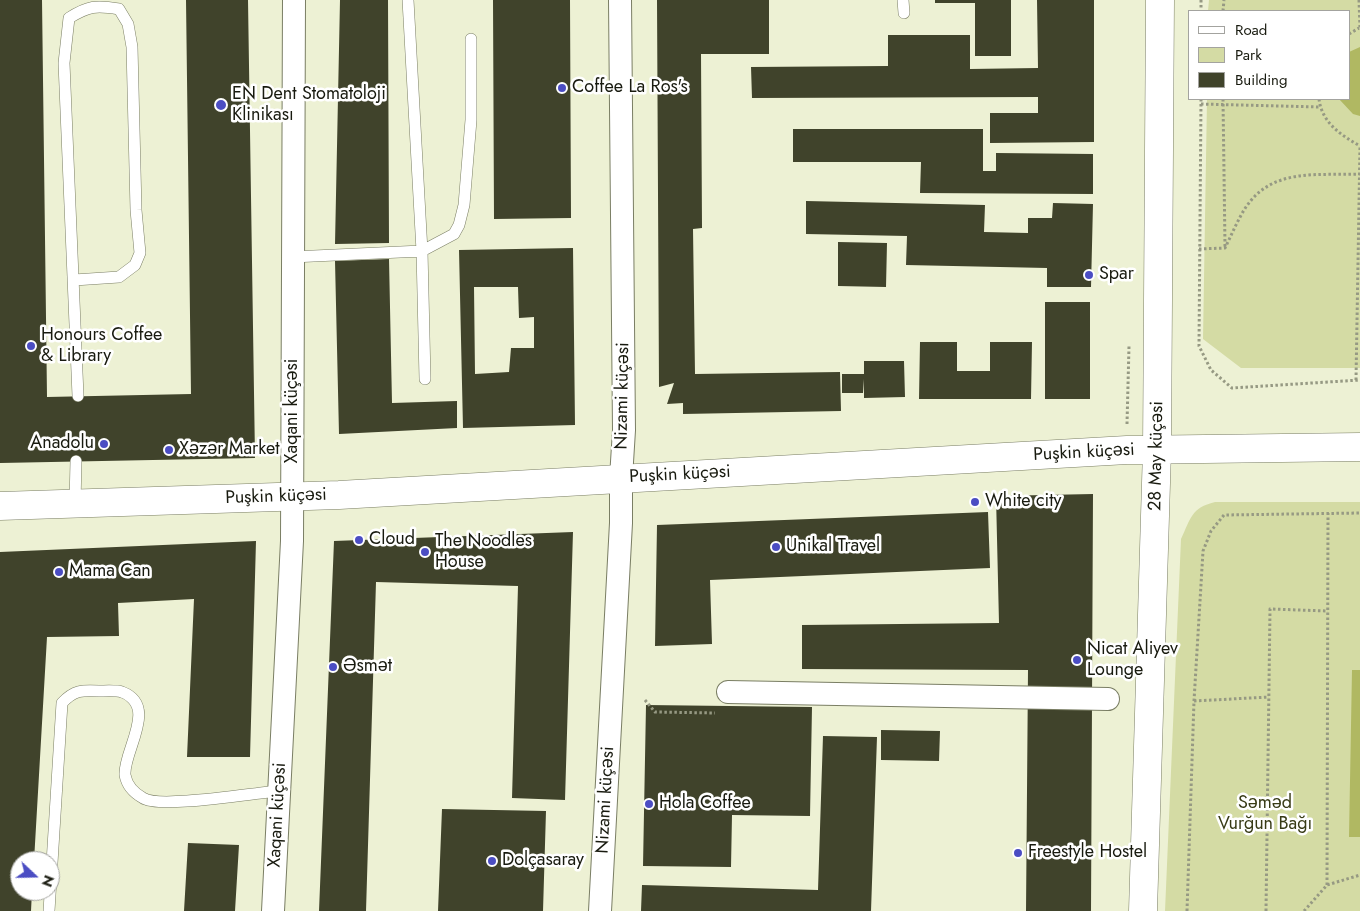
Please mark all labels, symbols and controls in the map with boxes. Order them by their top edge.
legend [1188,10,1350,100]
text: Road [1235,19,1267,41]
text: Park [1235,44,1262,66]
text: Building [1235,69,1287,91]
place label: Coffee La Ros's [572,77,688,99]
marker: Coffee La Ros's [556,82,568,94]
place label: EN Dent Stomatoloji Klinikası [232,84,386,126]
marker: EN Dent Stomatoloji Klinikası [214,98,228,112]
place label: Spar [1099,264,1134,286]
marker: Spar [1083,269,1095,281]
place label: Honours Coffee & Library [41,325,162,368]
marker: Honours Coffee & Library [25,340,37,352]
street label: Nizami küçəsi [611,342,635,450]
street label: Xaqani küçəsi [282,358,304,464]
street label: 28 May küçəsi [1145,401,1169,511]
place label: Anadolu [30,433,94,455]
marker: Anadolu [98,438,110,450]
place label: Xəzər Market [179,439,280,461]
street label: Puşkin küçəsi [1033,440,1135,466]
marker: Xəzər Market [163,444,175,456]
street label: Puşkin küçəsi [629,462,731,488]
street label: Puşkin küçəsi [225,484,327,510]
place label: White city [985,491,1061,513]
marker: White city [969,496,981,508]
place label: Cloud [369,529,415,551]
place label: The Noodles House [435,531,532,574]
marker: Cloud [353,534,365,546]
place label: Unikal Travel [786,536,880,558]
marker: Unikal Travel [770,541,782,553]
marker: The Noodles House [419,546,431,558]
place label: Mama Can [69,561,151,583]
marker: Mama Can [53,566,65,578]
place label: Nicat Aliyev Lounge [1087,639,1178,682]
marker: Nicat Aliyev Lounge [1071,654,1083,666]
place label: Əsmət [343,656,392,678]
marker: Əsmət [327,661,339,673]
street label: Nizami küçəsi [592,746,620,854]
street label: Xaqani küçəsi [264,762,292,868]
place label: Hola Coffee [659,793,751,815]
park label: Səməd Vurğun Bağı [1218,793,1312,836]
marker: Hola Coffee [643,798,655,810]
place label: Freestyle Hostel [1028,842,1147,864]
marker: Freestyle Hostel [1012,847,1024,859]
place label: Dolçasaray [502,850,584,872]
north arrow [10,851,60,901]
marker: Dolçasaray [486,855,498,867]
text: N [37,872,59,890]

